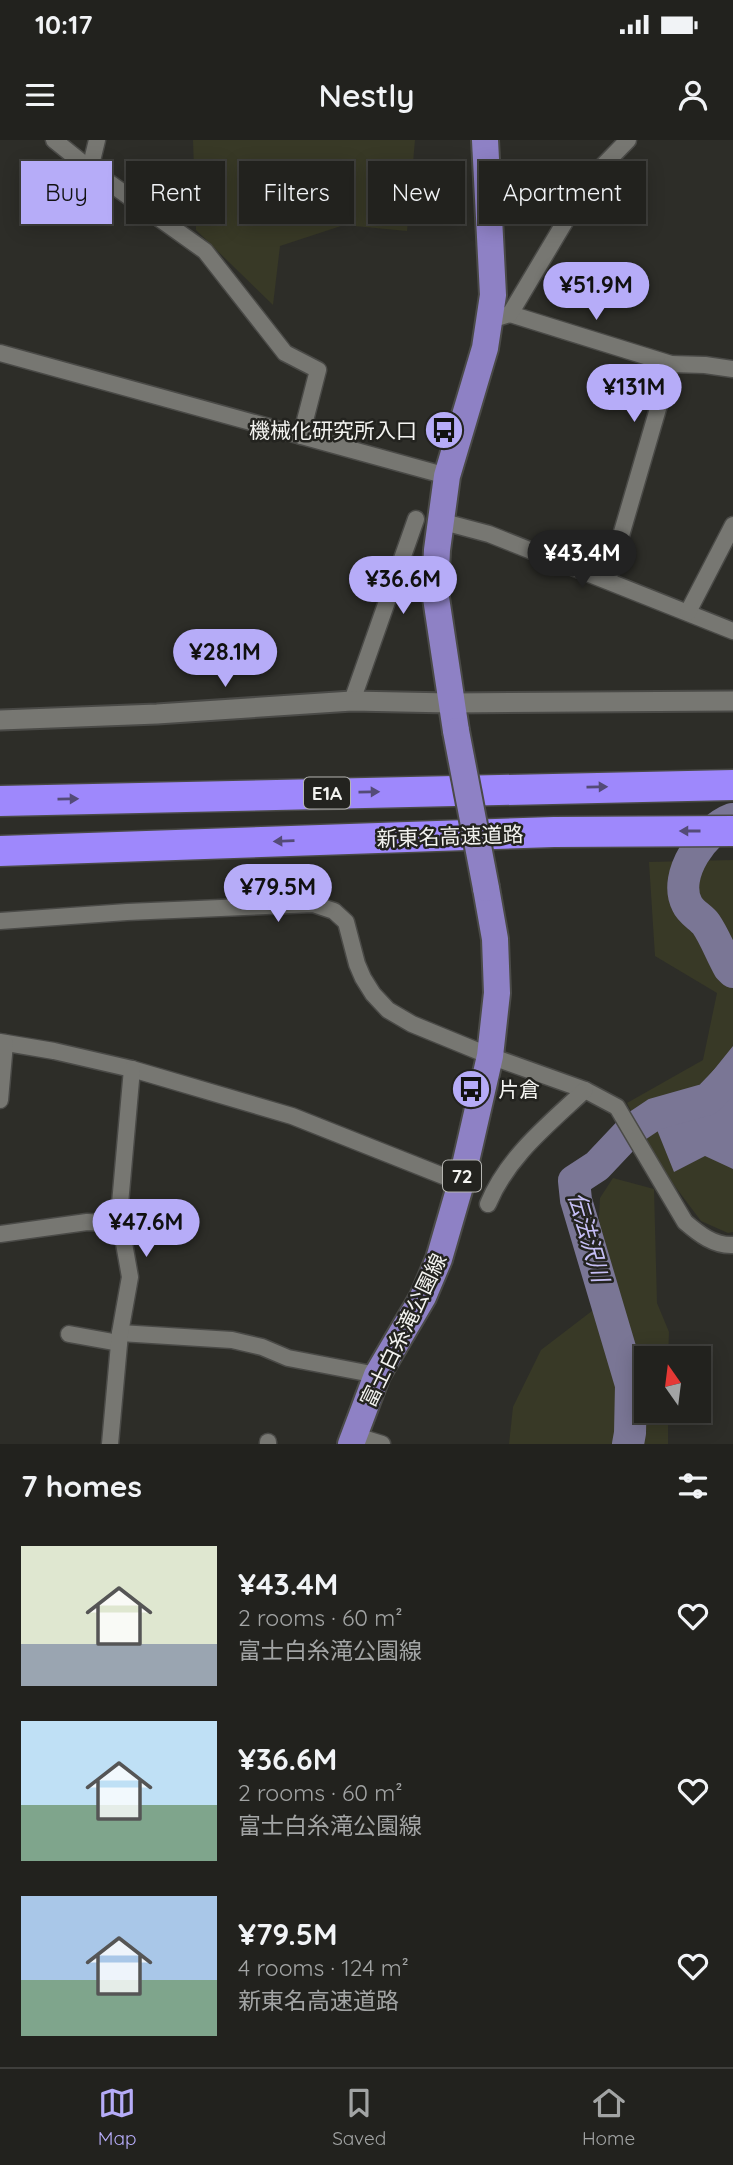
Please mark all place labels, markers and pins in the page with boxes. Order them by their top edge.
pin: ¥51.9M [539,262,653,322]
pin: ¥131M [585,364,683,424]
bus stop icon: 機械化研究所入口 [423,409,465,451]
place label: 機械化研究所入口 [249,417,417,443]
pin: ¥43.4M [525,531,639,590]
pin: ¥36.6M [346,556,460,616]
pin: ¥28.1M [168,630,282,689]
pin: ¥79.5M [221,864,335,924]
bus stop icon: 片倉 [450,1068,492,1110]
place label: 片倉 [498,1076,540,1102]
pin: ¥47.6M [89,1200,203,1259]

